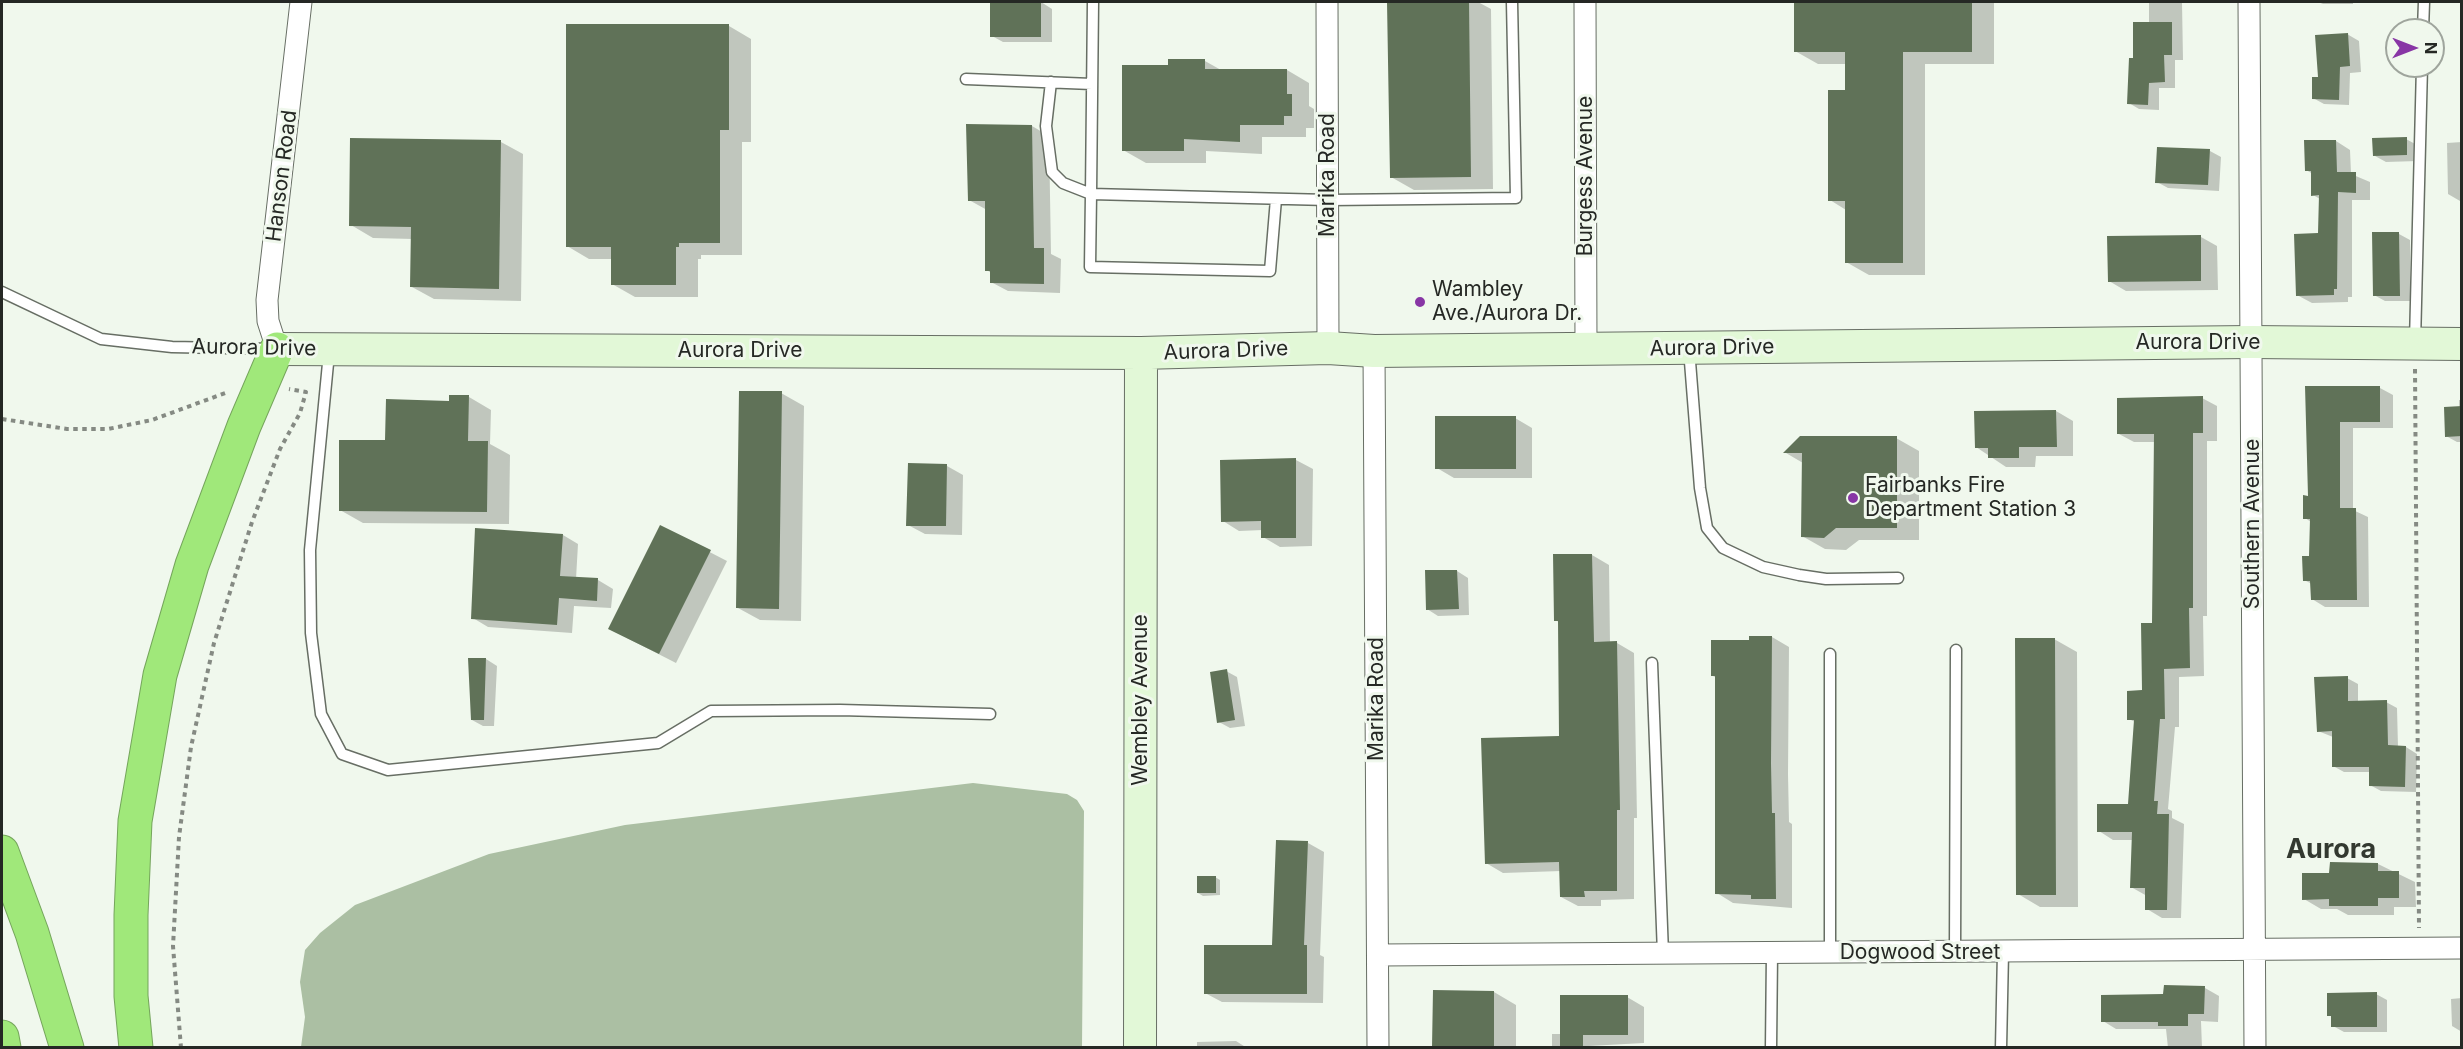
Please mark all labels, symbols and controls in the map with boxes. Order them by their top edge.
north arrow [2385,18,2445,78]
text: N [2421,42,2441,54]
street label: Burgess Avenue [1573,96,1599,256]
street label: Hanson Road [261,109,303,243]
street label: Marika Road [1315,113,1341,237]
place label: Wambley Ave./Aurora Dr. [1432,277,1582,327]
marker: Wambley Ave./Aurora Dr. [1413,295,1427,309]
street label: Aurora Drive [2136,330,2260,356]
street label: Aurora Drive [191,334,317,362]
street label: Aurora Drive [1649,334,1775,362]
street label: Aurora Drive [1163,336,1289,366]
street label: Aurora Drive [678,338,802,364]
street label: Southern Avenue [2240,439,2266,609]
place label: Fairbanks Fire Department Station 3 [1865,473,2076,523]
marker: Fairbanks Fire Department Station 3 [1846,491,1860,505]
street label: Wembley Avenue [1128,614,1154,786]
street label: Marika Road [1364,637,1390,761]
district label: Aurora [2286,834,2376,866]
street label: Dogwood Street [1840,940,2000,966]

